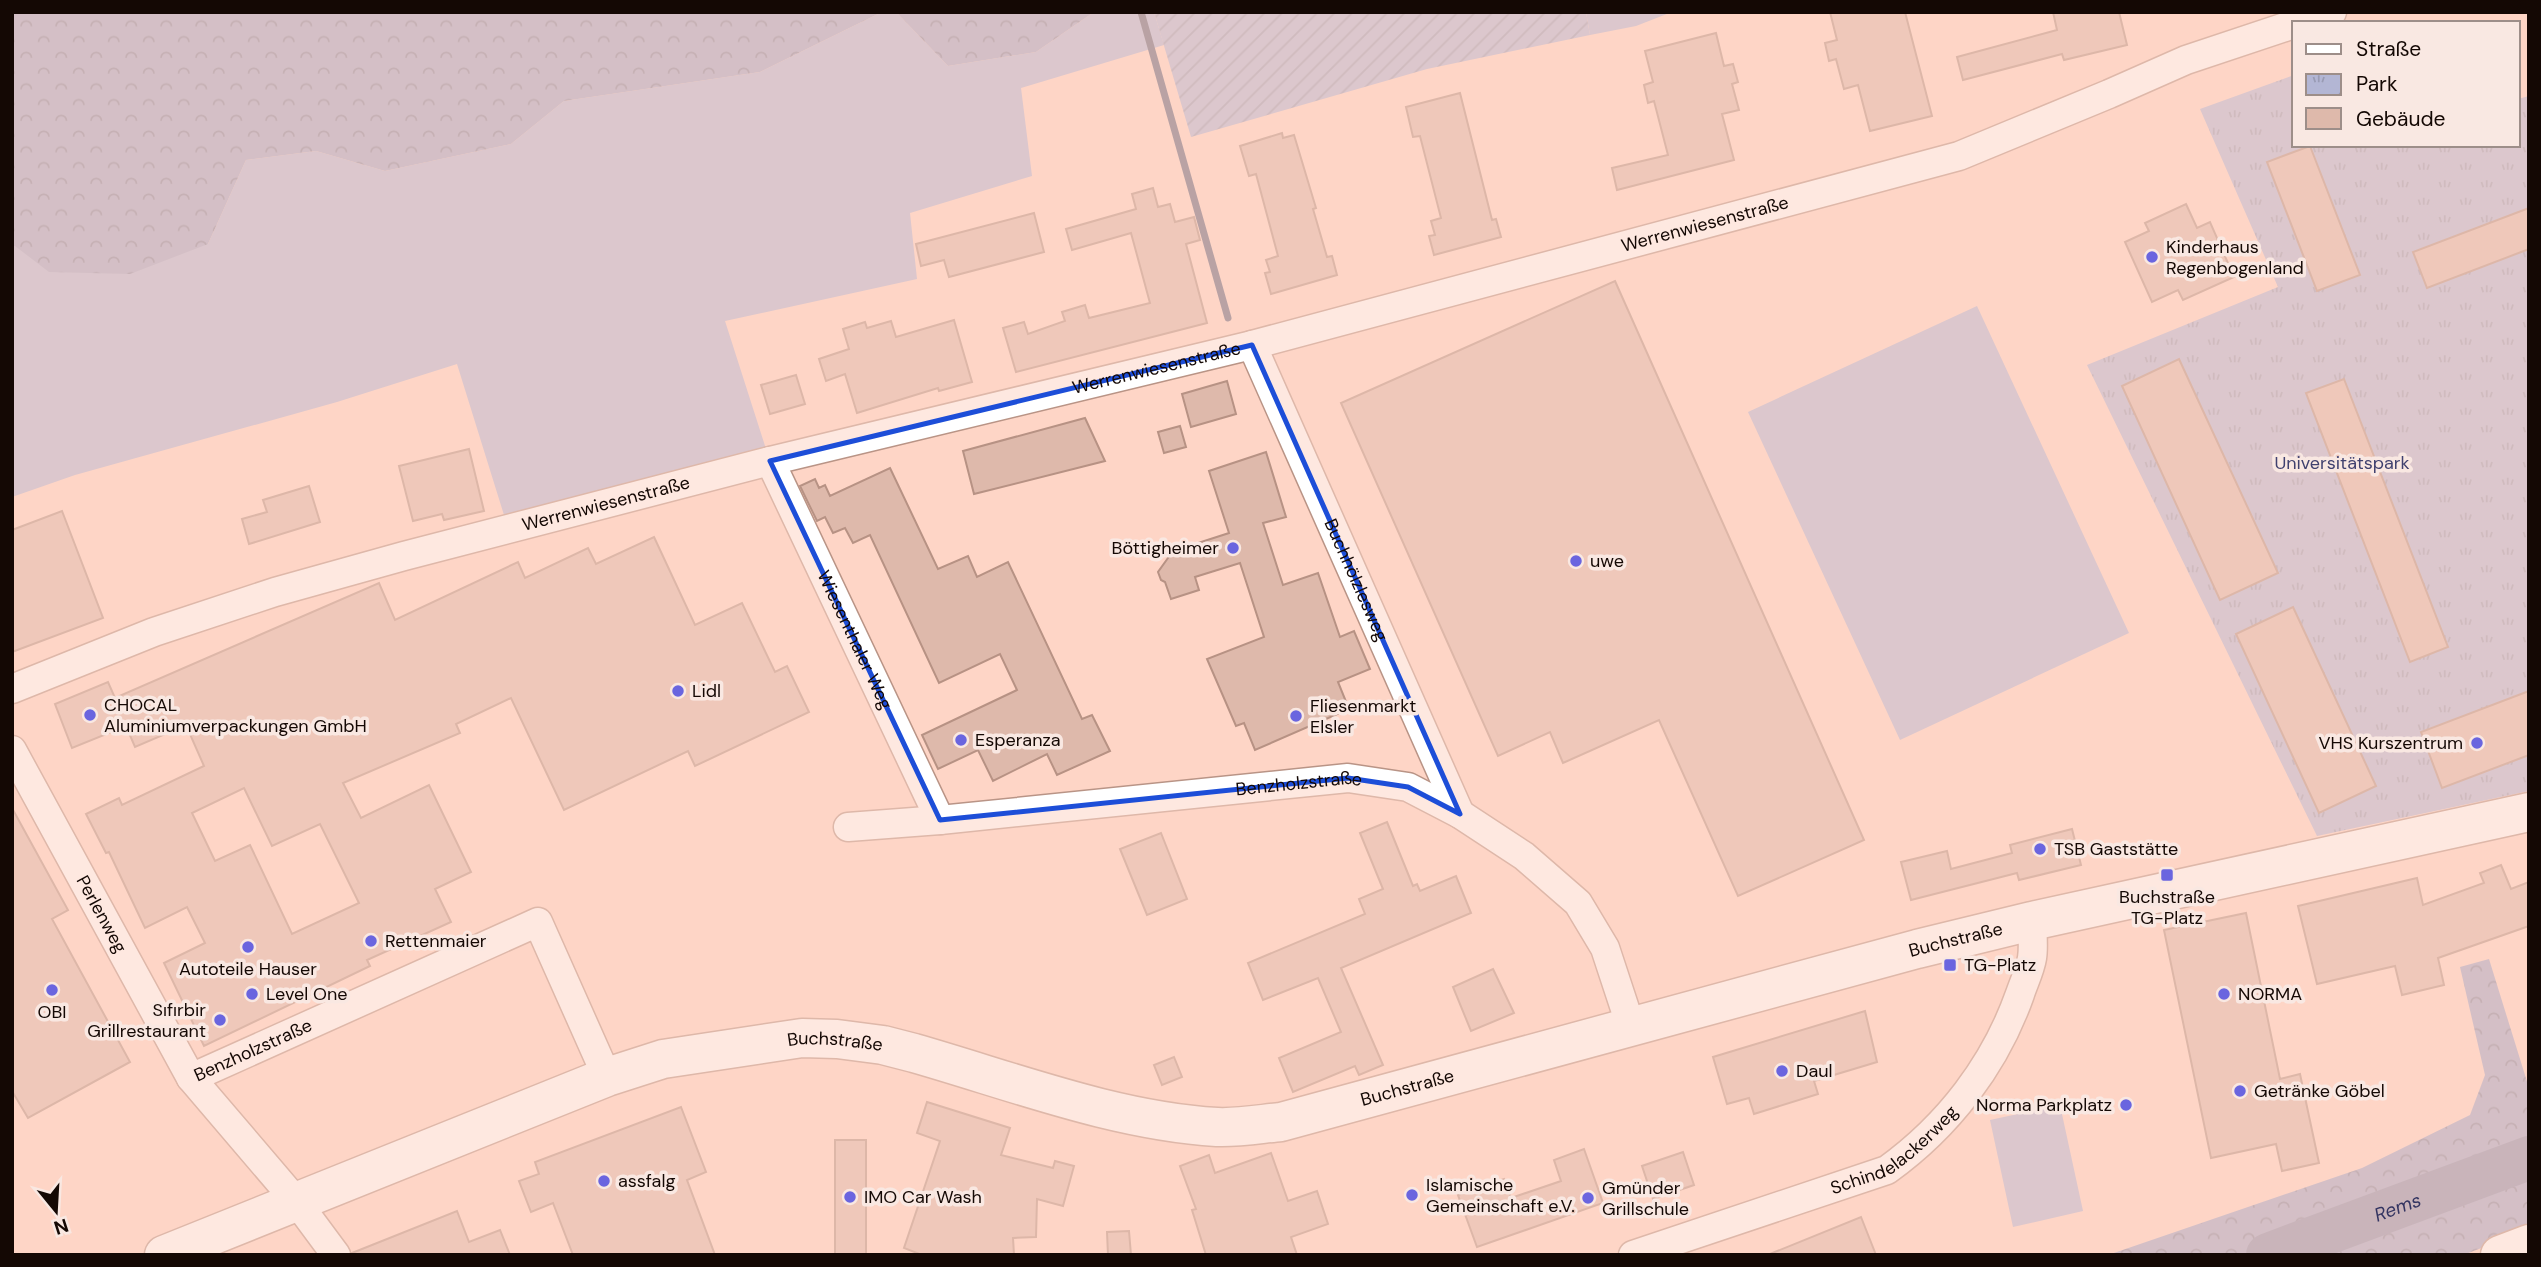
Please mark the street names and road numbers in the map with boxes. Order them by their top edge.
street label: Werrenwiesenstraße [1618,190,1791,258]
street label: Werrenwiesenstraße [1070,336,1243,400]
street label: Werrenwiesenstraße [520,470,692,537]
street label: Buchhölzlesweg [1319,515,1394,645]
street label: Wiesenthaler Weg [812,566,898,713]
street label: Benzholzstraße [1234,766,1364,802]
street label: Perlenweg [71,871,132,957]
street label: Buchstraße [1906,917,2005,963]
street label: Benzholzstraße [190,1013,316,1087]
street label: Buchstraße [786,1026,884,1057]
street label: Buchstraße [1358,1063,1457,1112]
street label: Schindelackerweg [1827,1100,1963,1200]

